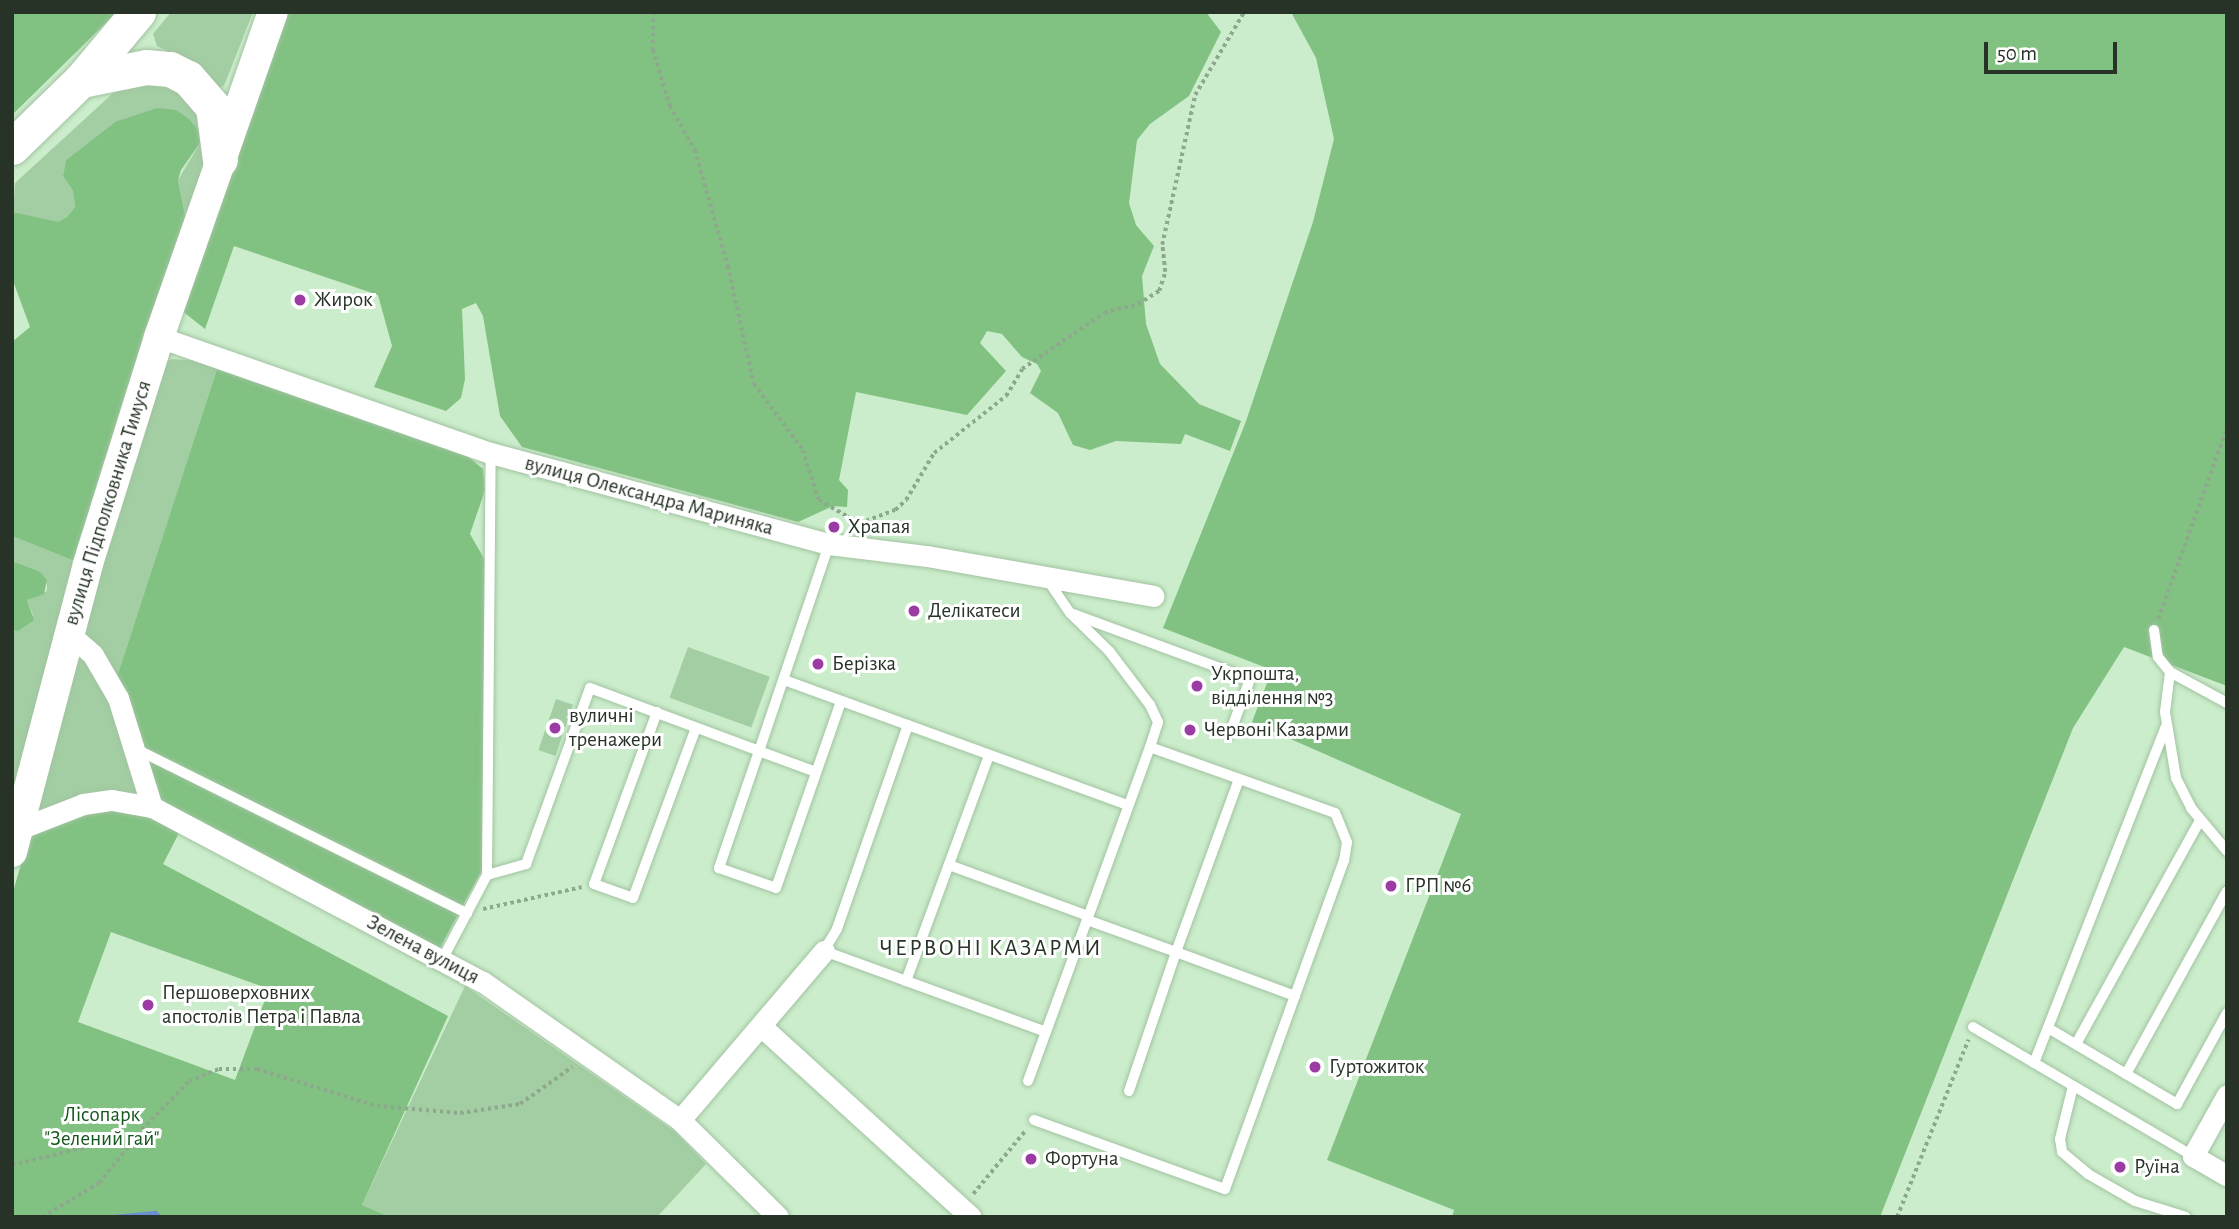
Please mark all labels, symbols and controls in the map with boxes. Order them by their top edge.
scale bar [1987,28,2120,72]
text: 50 m [1997,43,2037,64]
place label: Жирок [314,287,373,313]
marker: Жирок [292,292,308,308]
street label: вулиця Підполковника Тимуся [59,378,157,628]
street label: вулиця Олександра Мариняка [522,451,776,541]
place label: Храпая [848,514,910,540]
marker: Храпая [826,519,842,535]
place label: Делікатеси [928,598,1021,624]
marker: Делікатеси [906,603,922,619]
place label: Берізка [832,651,896,677]
marker: Берізка [810,656,826,672]
place label: Укрпошта, відділення №3 [1211,661,1333,711]
marker: Укрпошта, відділення №3 [1189,678,1205,694]
place label: вуличні тренажери [569,703,662,753]
place label: Червоні Казарми [1204,717,1349,743]
marker: вуличні тренажери [547,720,563,736]
marker: Червоні Казарми [1182,722,1198,738]
place label: ГРП №6 [1405,873,1471,899]
marker: ГРП №6 [1383,878,1399,894]
street label: Зелена вулиця [362,910,484,990]
district label: ЧЕРВОНІ КАЗАРМИ [881,935,1101,963]
place label: Першоверховних апостолів Петра і Павла [162,980,361,1030]
marker: Першоверховних апостолів Петра і Павла [140,997,156,1013]
place label: Гуртожиток [1329,1054,1424,1080]
marker: Гуртожиток [1307,1059,1323,1075]
park label: Лісопарк "Зелений гай" [44,1102,160,1152]
place label: Фортуна [1045,1146,1119,1172]
marker: Фортуна [1023,1151,1039,1167]
place label: Руїна [2134,1154,2180,1180]
marker: Руїна [2112,1159,2128,1175]

